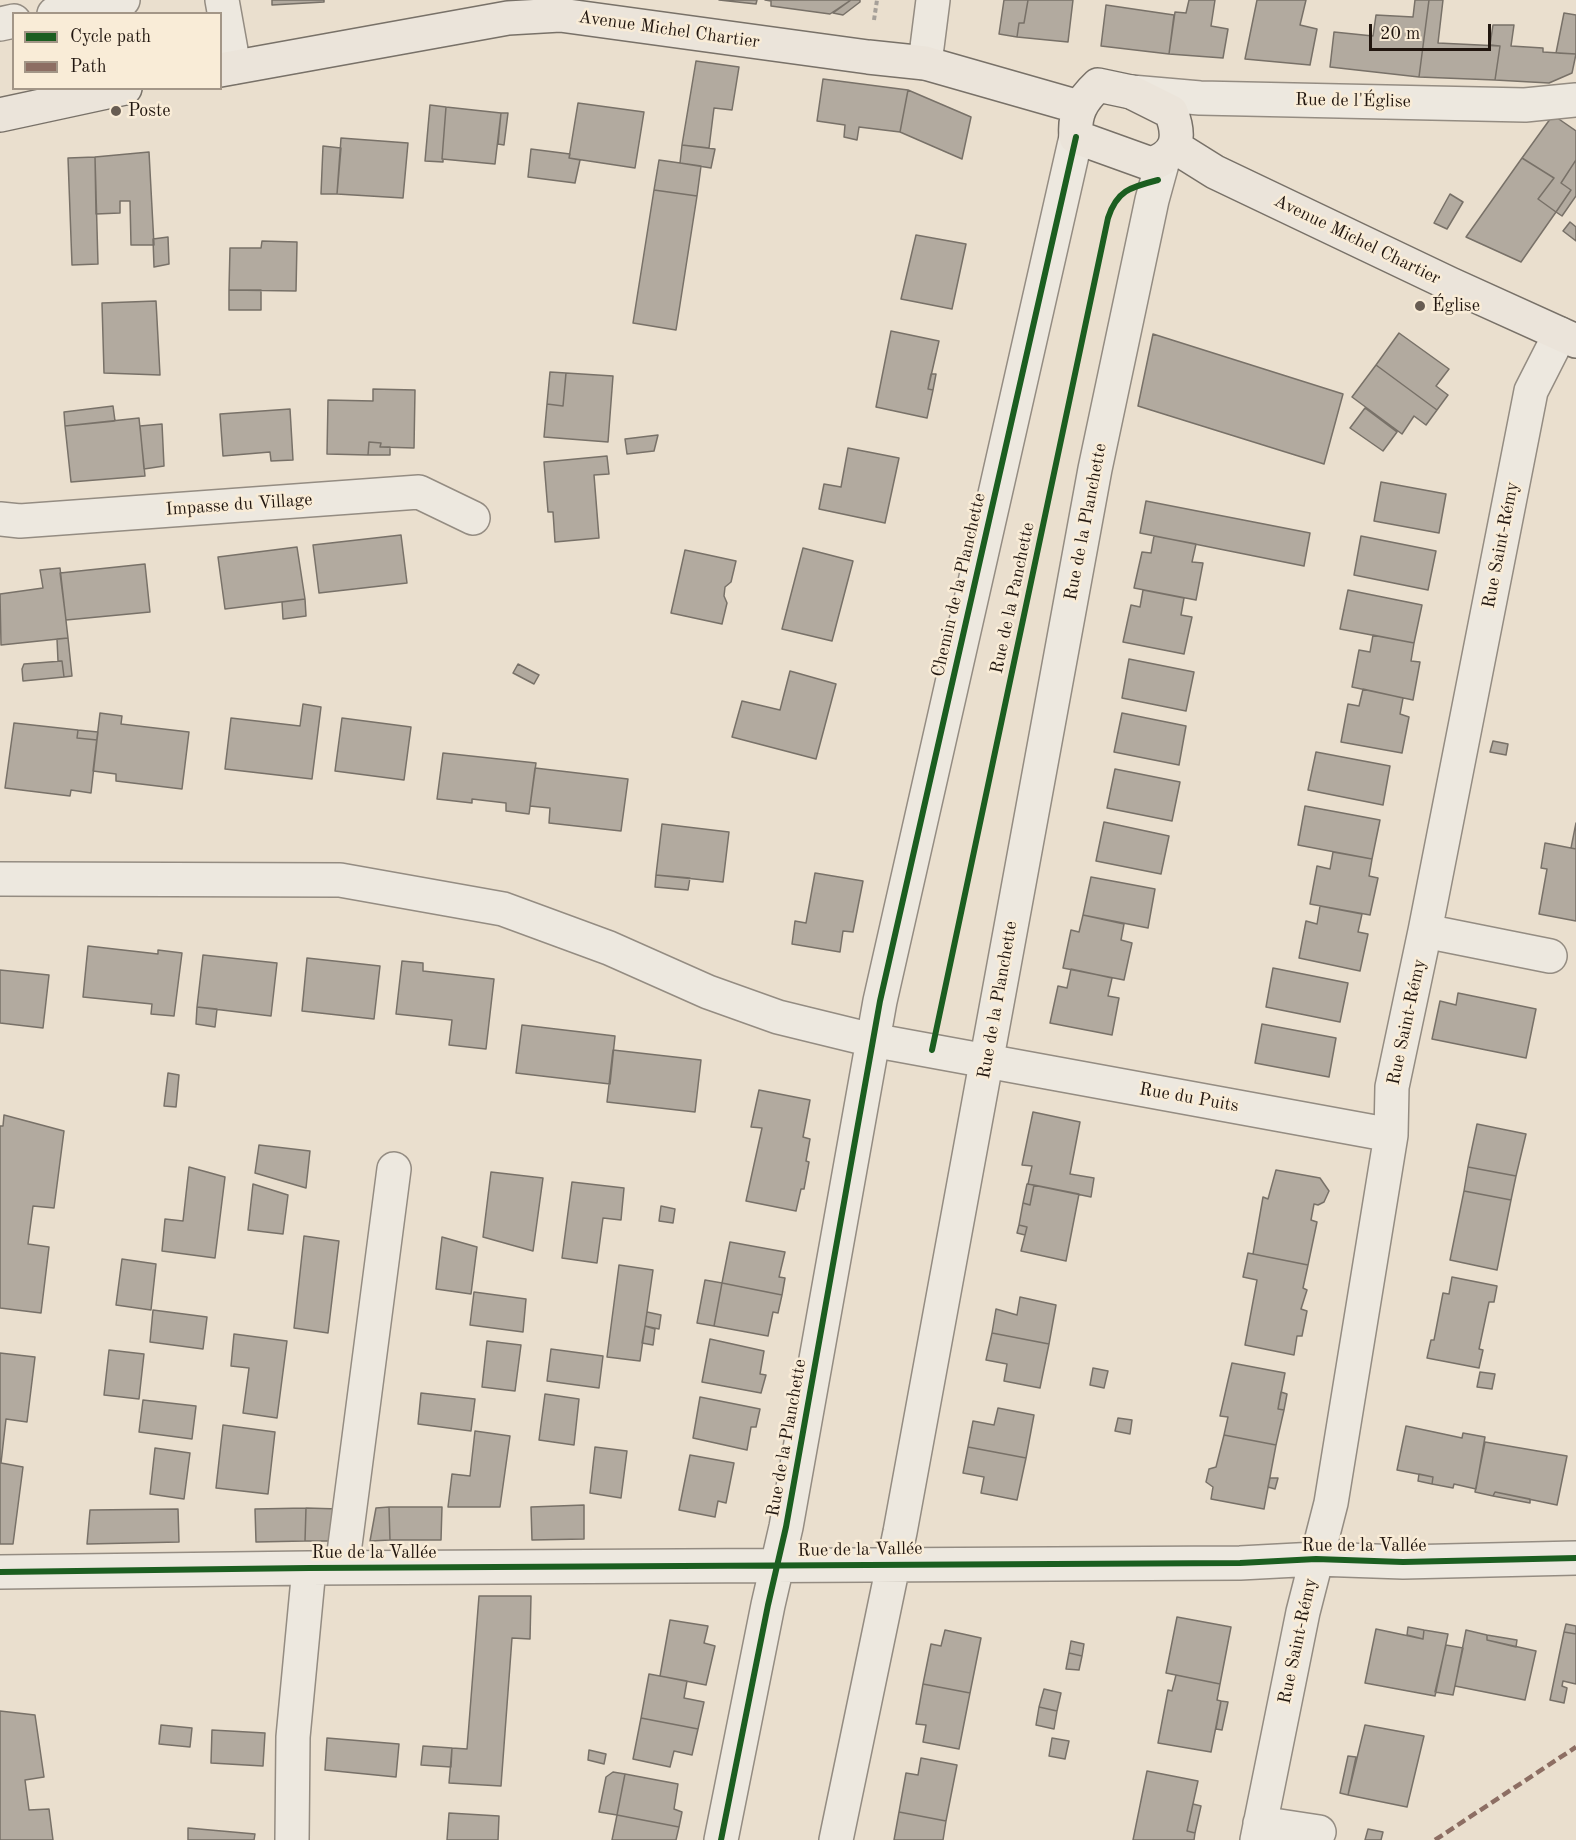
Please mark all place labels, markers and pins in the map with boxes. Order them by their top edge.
place label: Poste [128,100,171,122]
marker: Poste [109,104,123,118]
place label: Église [1432,295,1480,317]
marker: Église [1413,299,1427,313]

